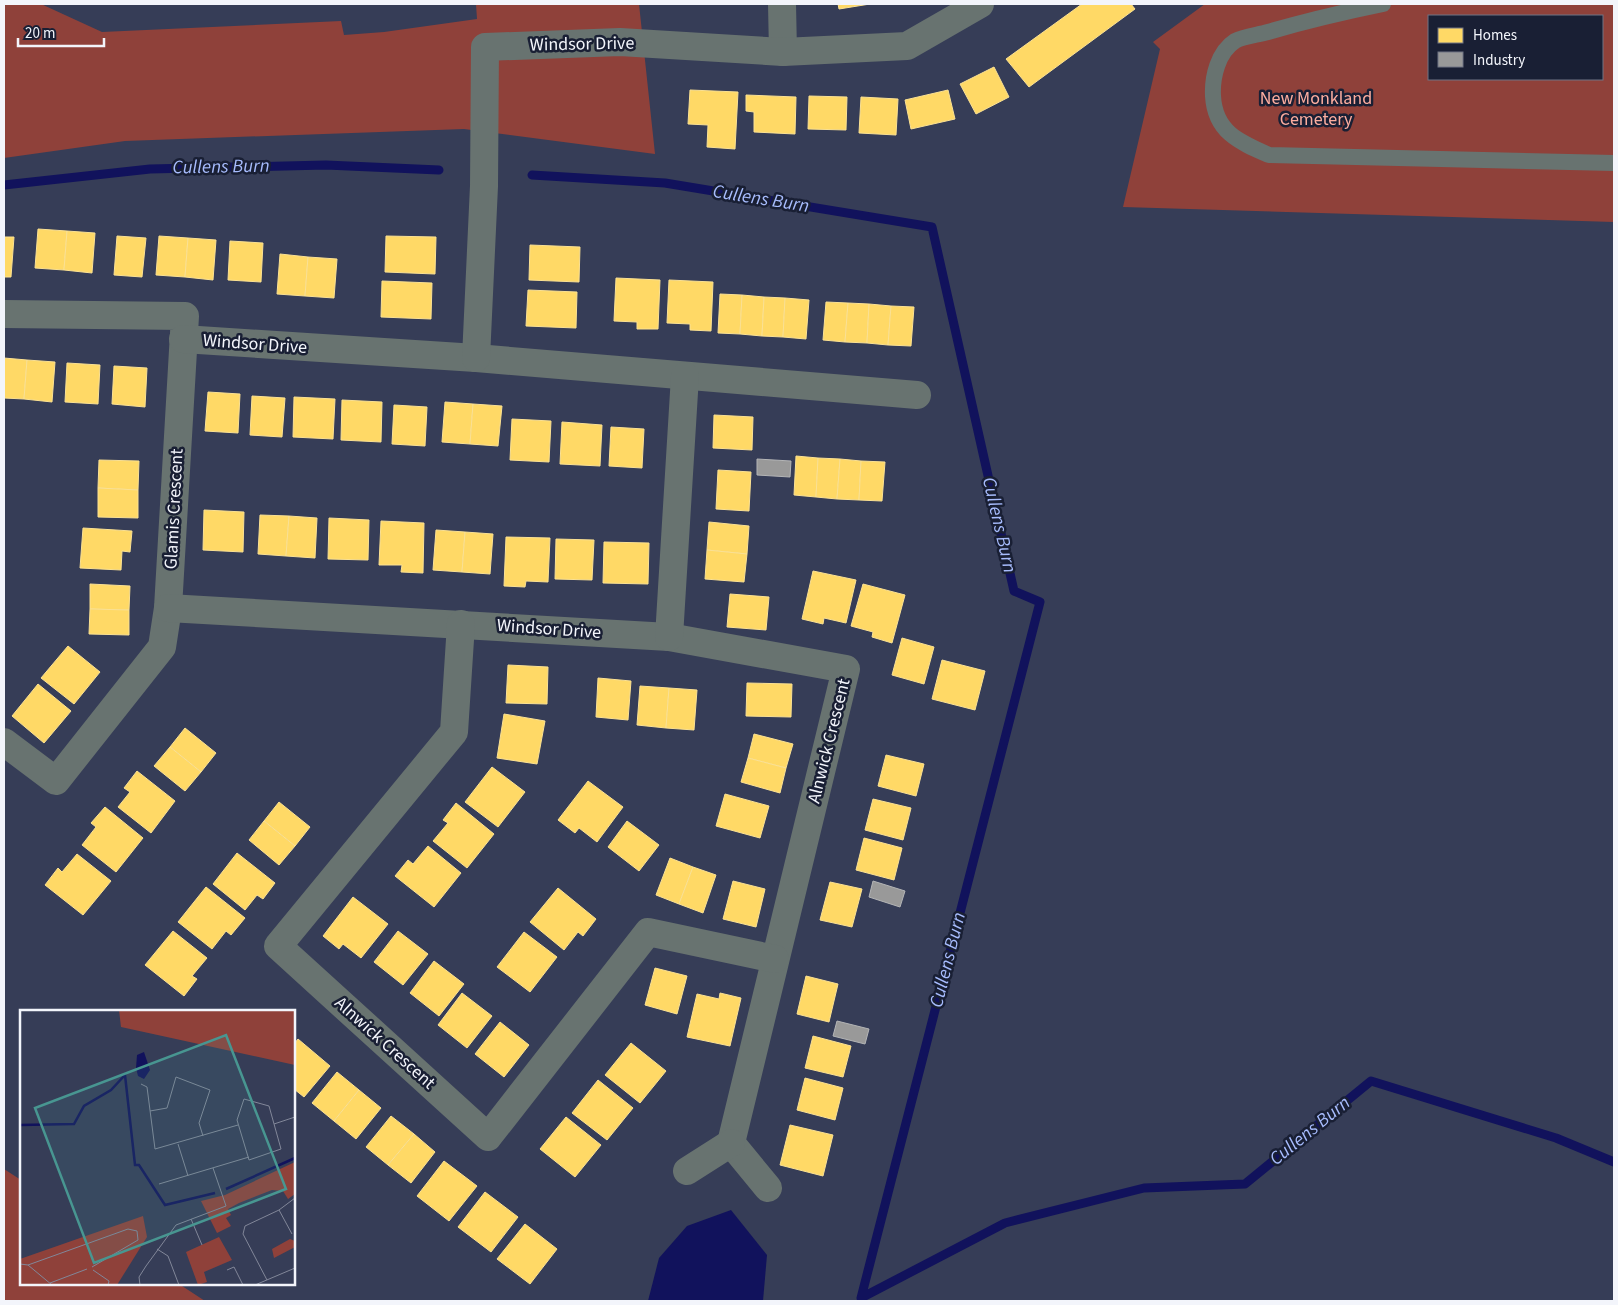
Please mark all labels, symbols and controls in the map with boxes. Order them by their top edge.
scale bar [18,15,104,47]
legend [1428,15,1603,80]
text: 20 m [25,23,55,44]
text: Homes [1473,25,1517,46]
street label: Windsor Drive [530,31,635,57]
text: Industry [1473,50,1525,71]
park label: New Monkland Cemetery [1260,86,1372,132]
water label: Cullens Burn [172,153,270,181]
water label: Cullens Burn [711,178,811,220]
street label: Windsor Drive [202,328,308,360]
street label: Glamis Crescent [158,448,190,570]
water label: Cullens Burn [975,475,1023,575]
street label: Windsor Drive [496,613,602,645]
street label: Alnwick Crescent [801,676,857,806]
water label: Cullens Burn [923,910,973,1010]
street label: Alnwick Crescent [329,991,441,1095]
inset map [20,1010,295,1285]
water label: Cullens Burn [1264,1090,1356,1172]

